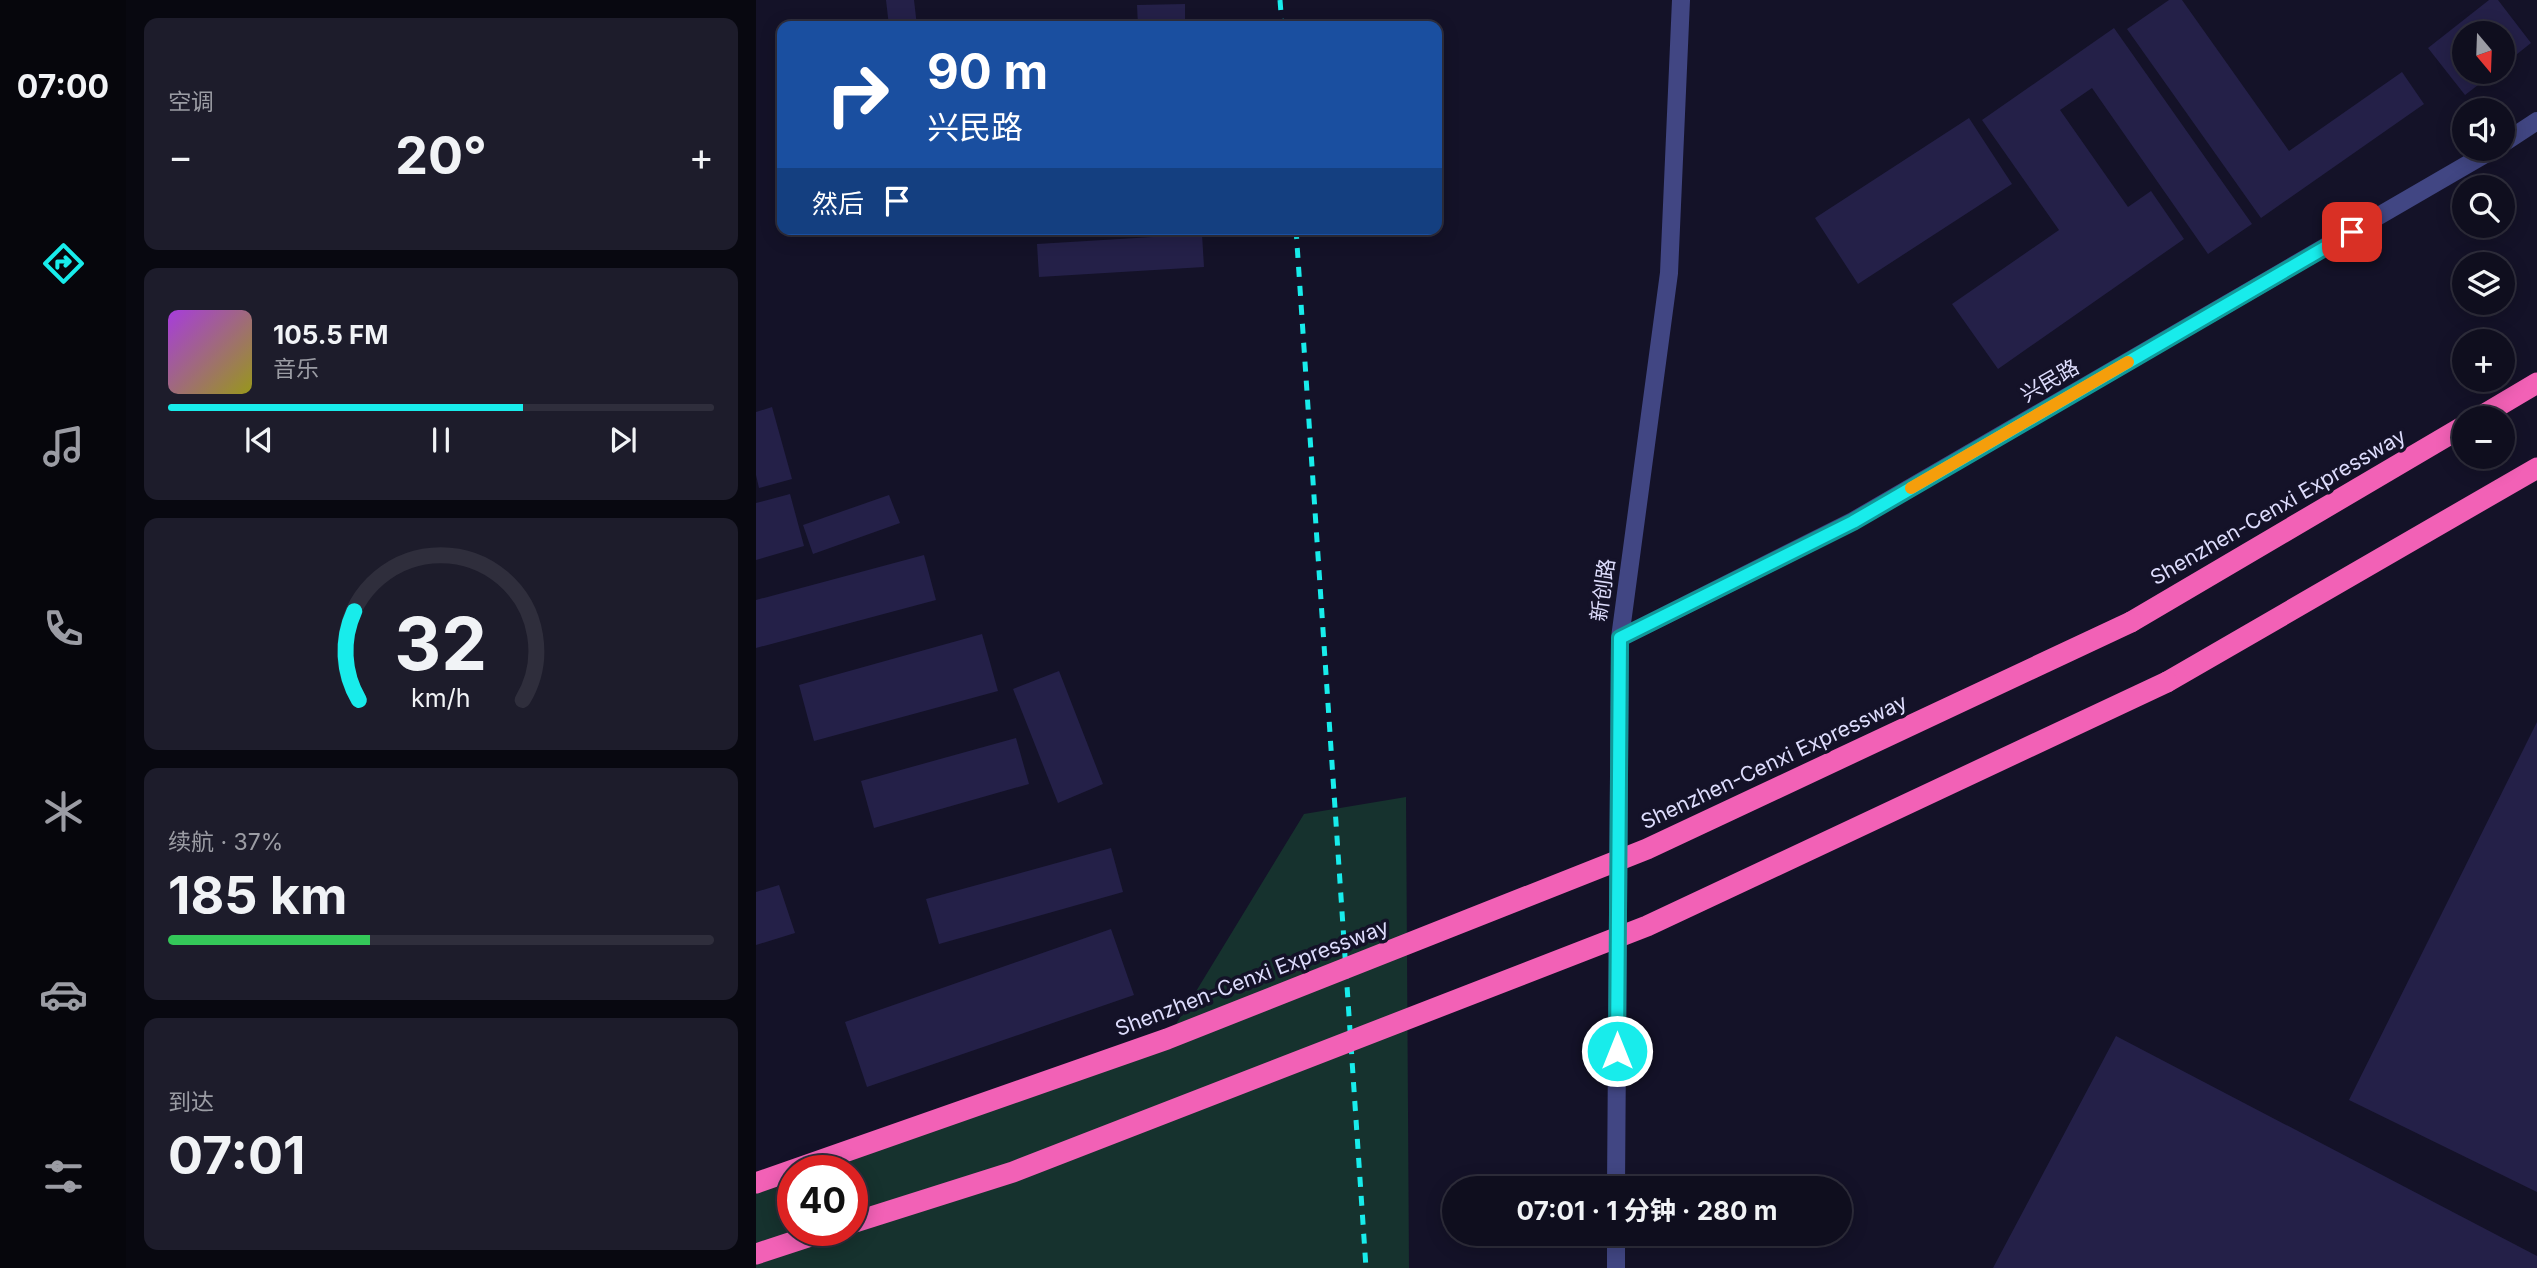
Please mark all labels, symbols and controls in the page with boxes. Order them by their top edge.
north arrow [2452,21,2515,84]
map controls [2452,21,2515,469]
text: 90 m [927,42,1048,101]
icon: right [812,49,903,140]
text: 07:00 [17,67,109,106]
text: 空调 [168,88,214,116]
button: sound [2452,98,2515,161]
text: 兴民路 [927,108,1023,147]
text: 20° [395,124,487,187]
text: − [168,133,193,179]
text: + [689,133,714,179]
button: search [2452,175,2515,238]
icon: arrive [878,182,916,220]
text: 然后 [812,188,864,219]
pin [2322,202,2382,262]
icon: arrive [2333,213,2371,251]
icon: directions [39,239,88,288]
button: layers [2452,252,2515,315]
text: 105.5 FM [273,319,389,350]
button: + [2452,329,2515,392]
street label: 兴民路 [2016,354,2083,407]
text: 音乐 [273,355,319,383]
button: − [2452,406,2515,469]
icon: previous [240,421,278,459]
icon: pause [422,421,460,459]
icon: next [604,421,642,459]
icon: music [39,422,88,471]
street label: Shenzhen-Cenxi Expressway [2146,423,2410,590]
street label: 新创路 [1586,557,1619,623]
text: 32 [395,599,487,688]
icon: phone [39,604,88,653]
text: km/h [411,683,471,713]
street label: Shenzhen-Cenxi Expressway [1637,689,1911,834]
icon: climate [39,787,88,836]
text: 续航 · 37% [168,828,283,856]
text: 185 km [168,864,347,927]
street label: Shenzhen-Cenxi Expressway [1112,914,1392,1041]
icon: car [39,970,88,1019]
position arrow [1580,1014,1654,1088]
text: 到达 [168,1088,214,1116]
text: 07:01 [168,1124,305,1187]
icon: filters [39,1152,88,1201]
speed limit sign: 40 [777,1155,868,1246]
text: 07:01 · 1 分钟 · 280 m [1517,1195,1777,1226]

